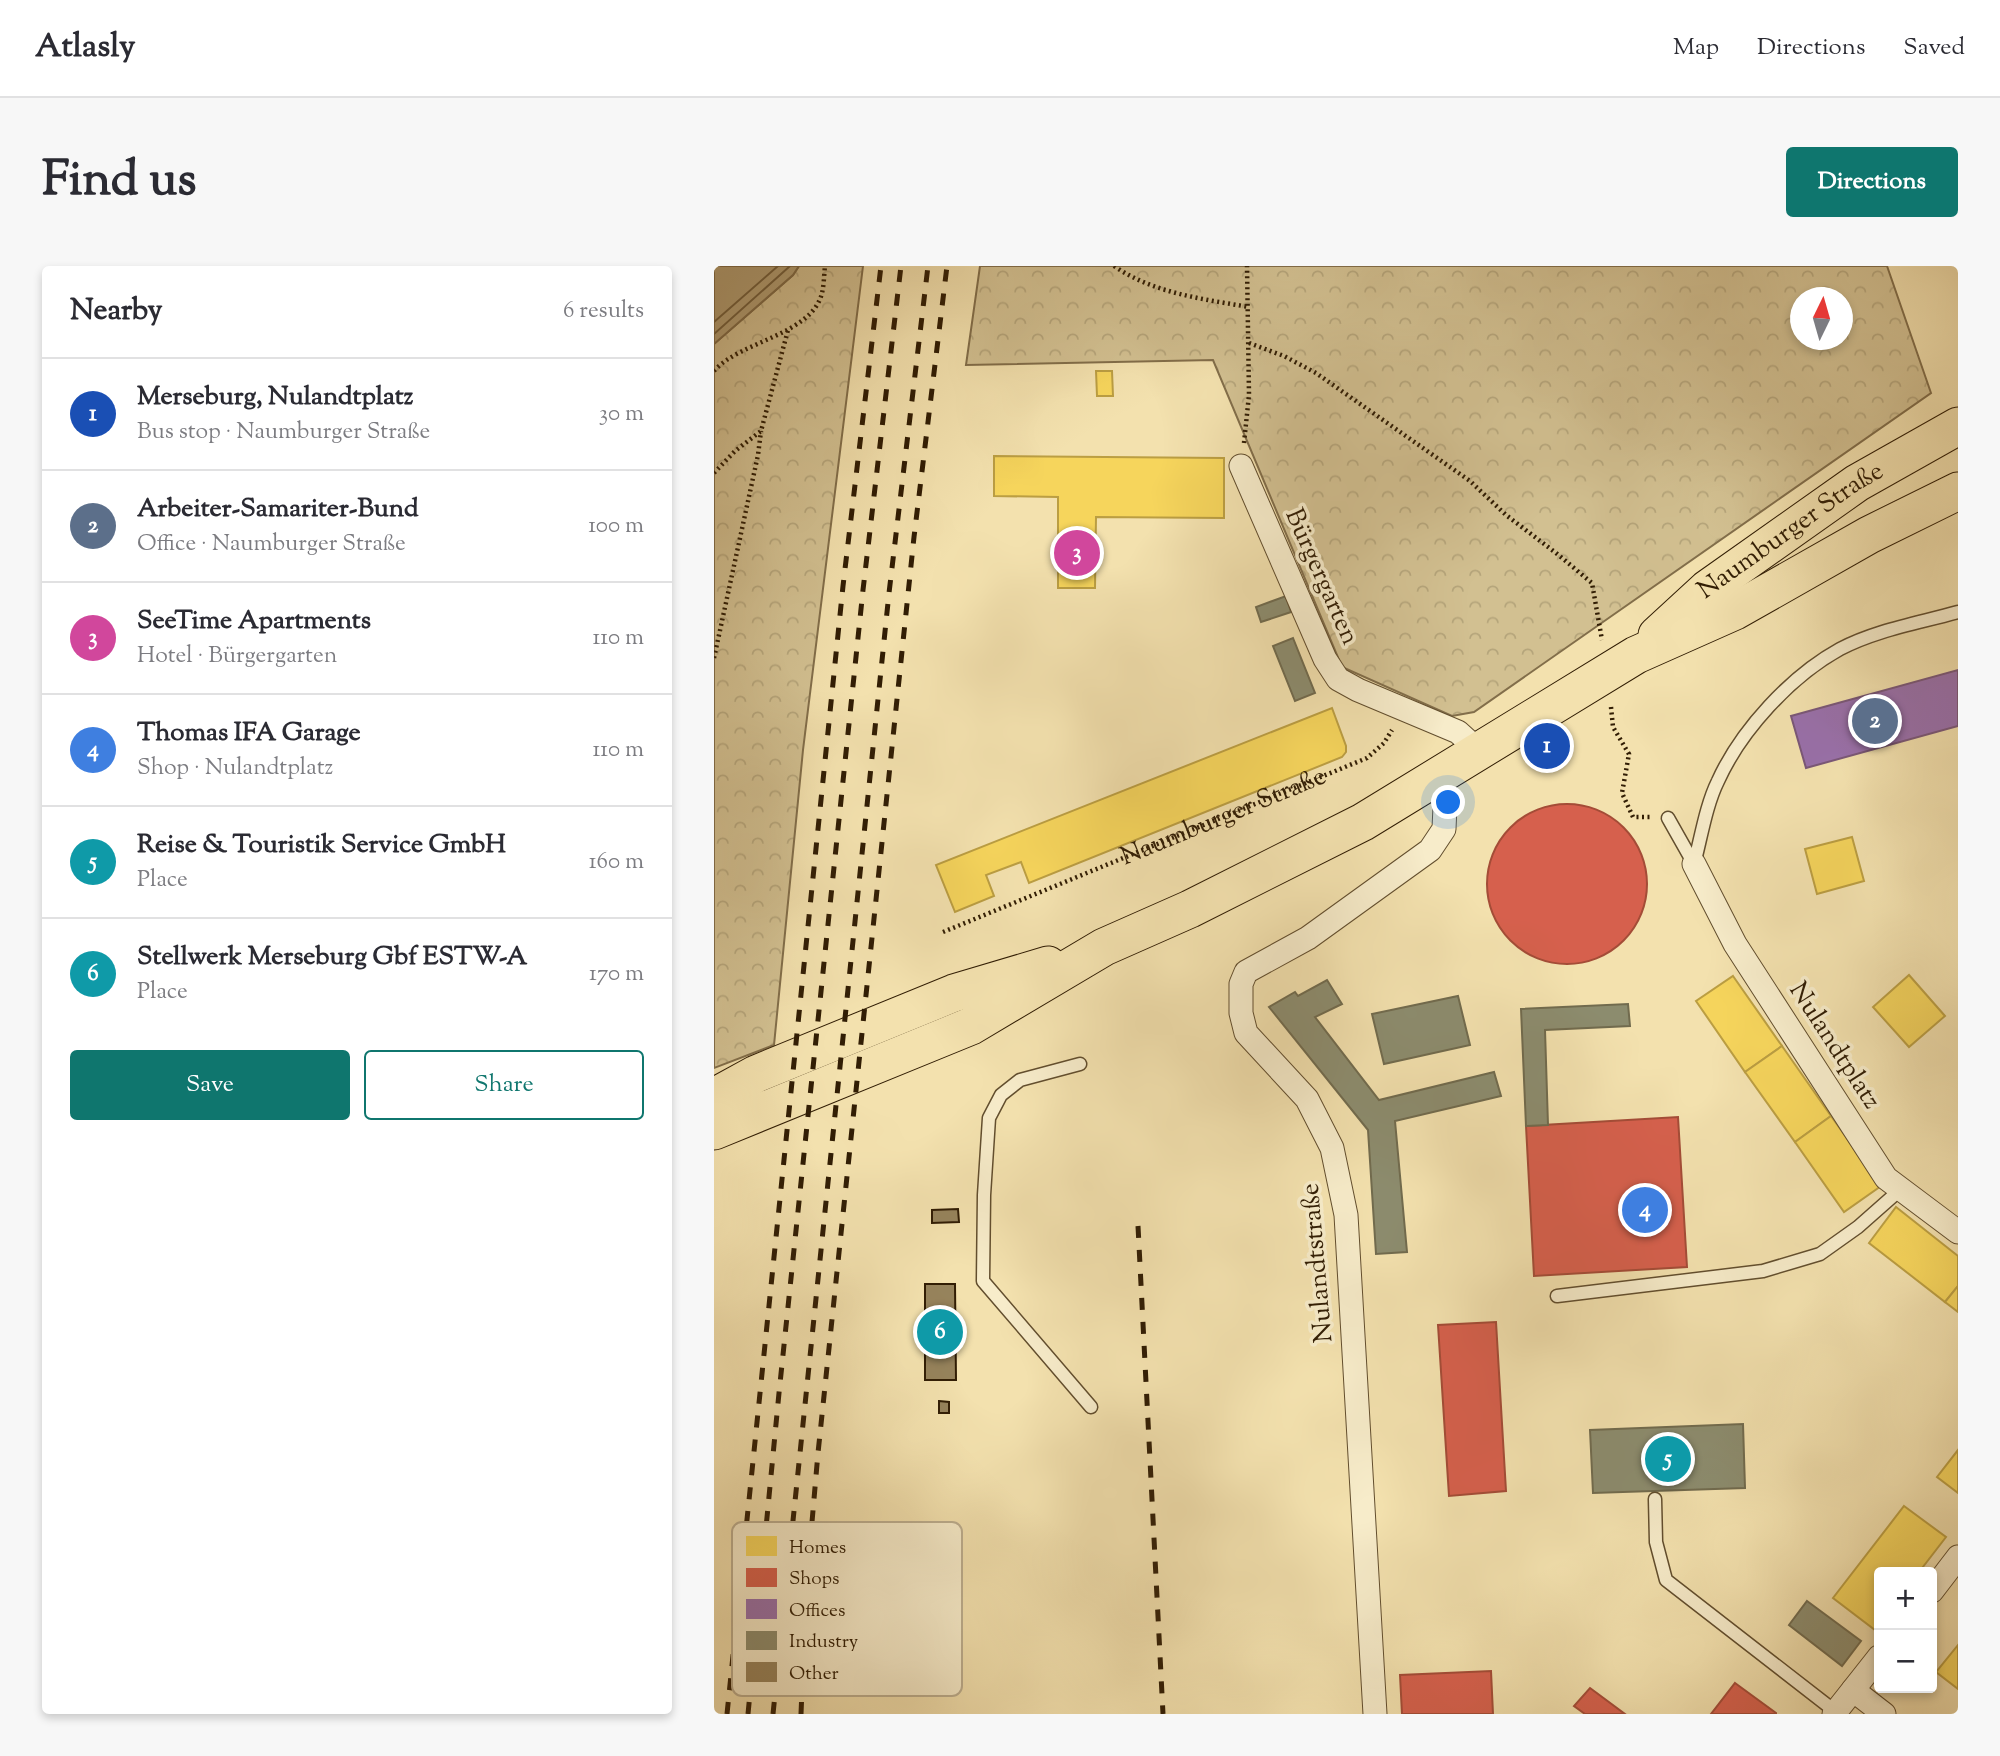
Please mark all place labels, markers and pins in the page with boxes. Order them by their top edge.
pin: 3 [1054,527,1100,579]
pin: 2 [1852,695,1898,747]
pin: 1 [1524,720,1570,772]
pin: 4 [1622,1184,1668,1236]
pin: 6 [917,1306,963,1358]
pin: 5 [1645,1433,1691,1485]

